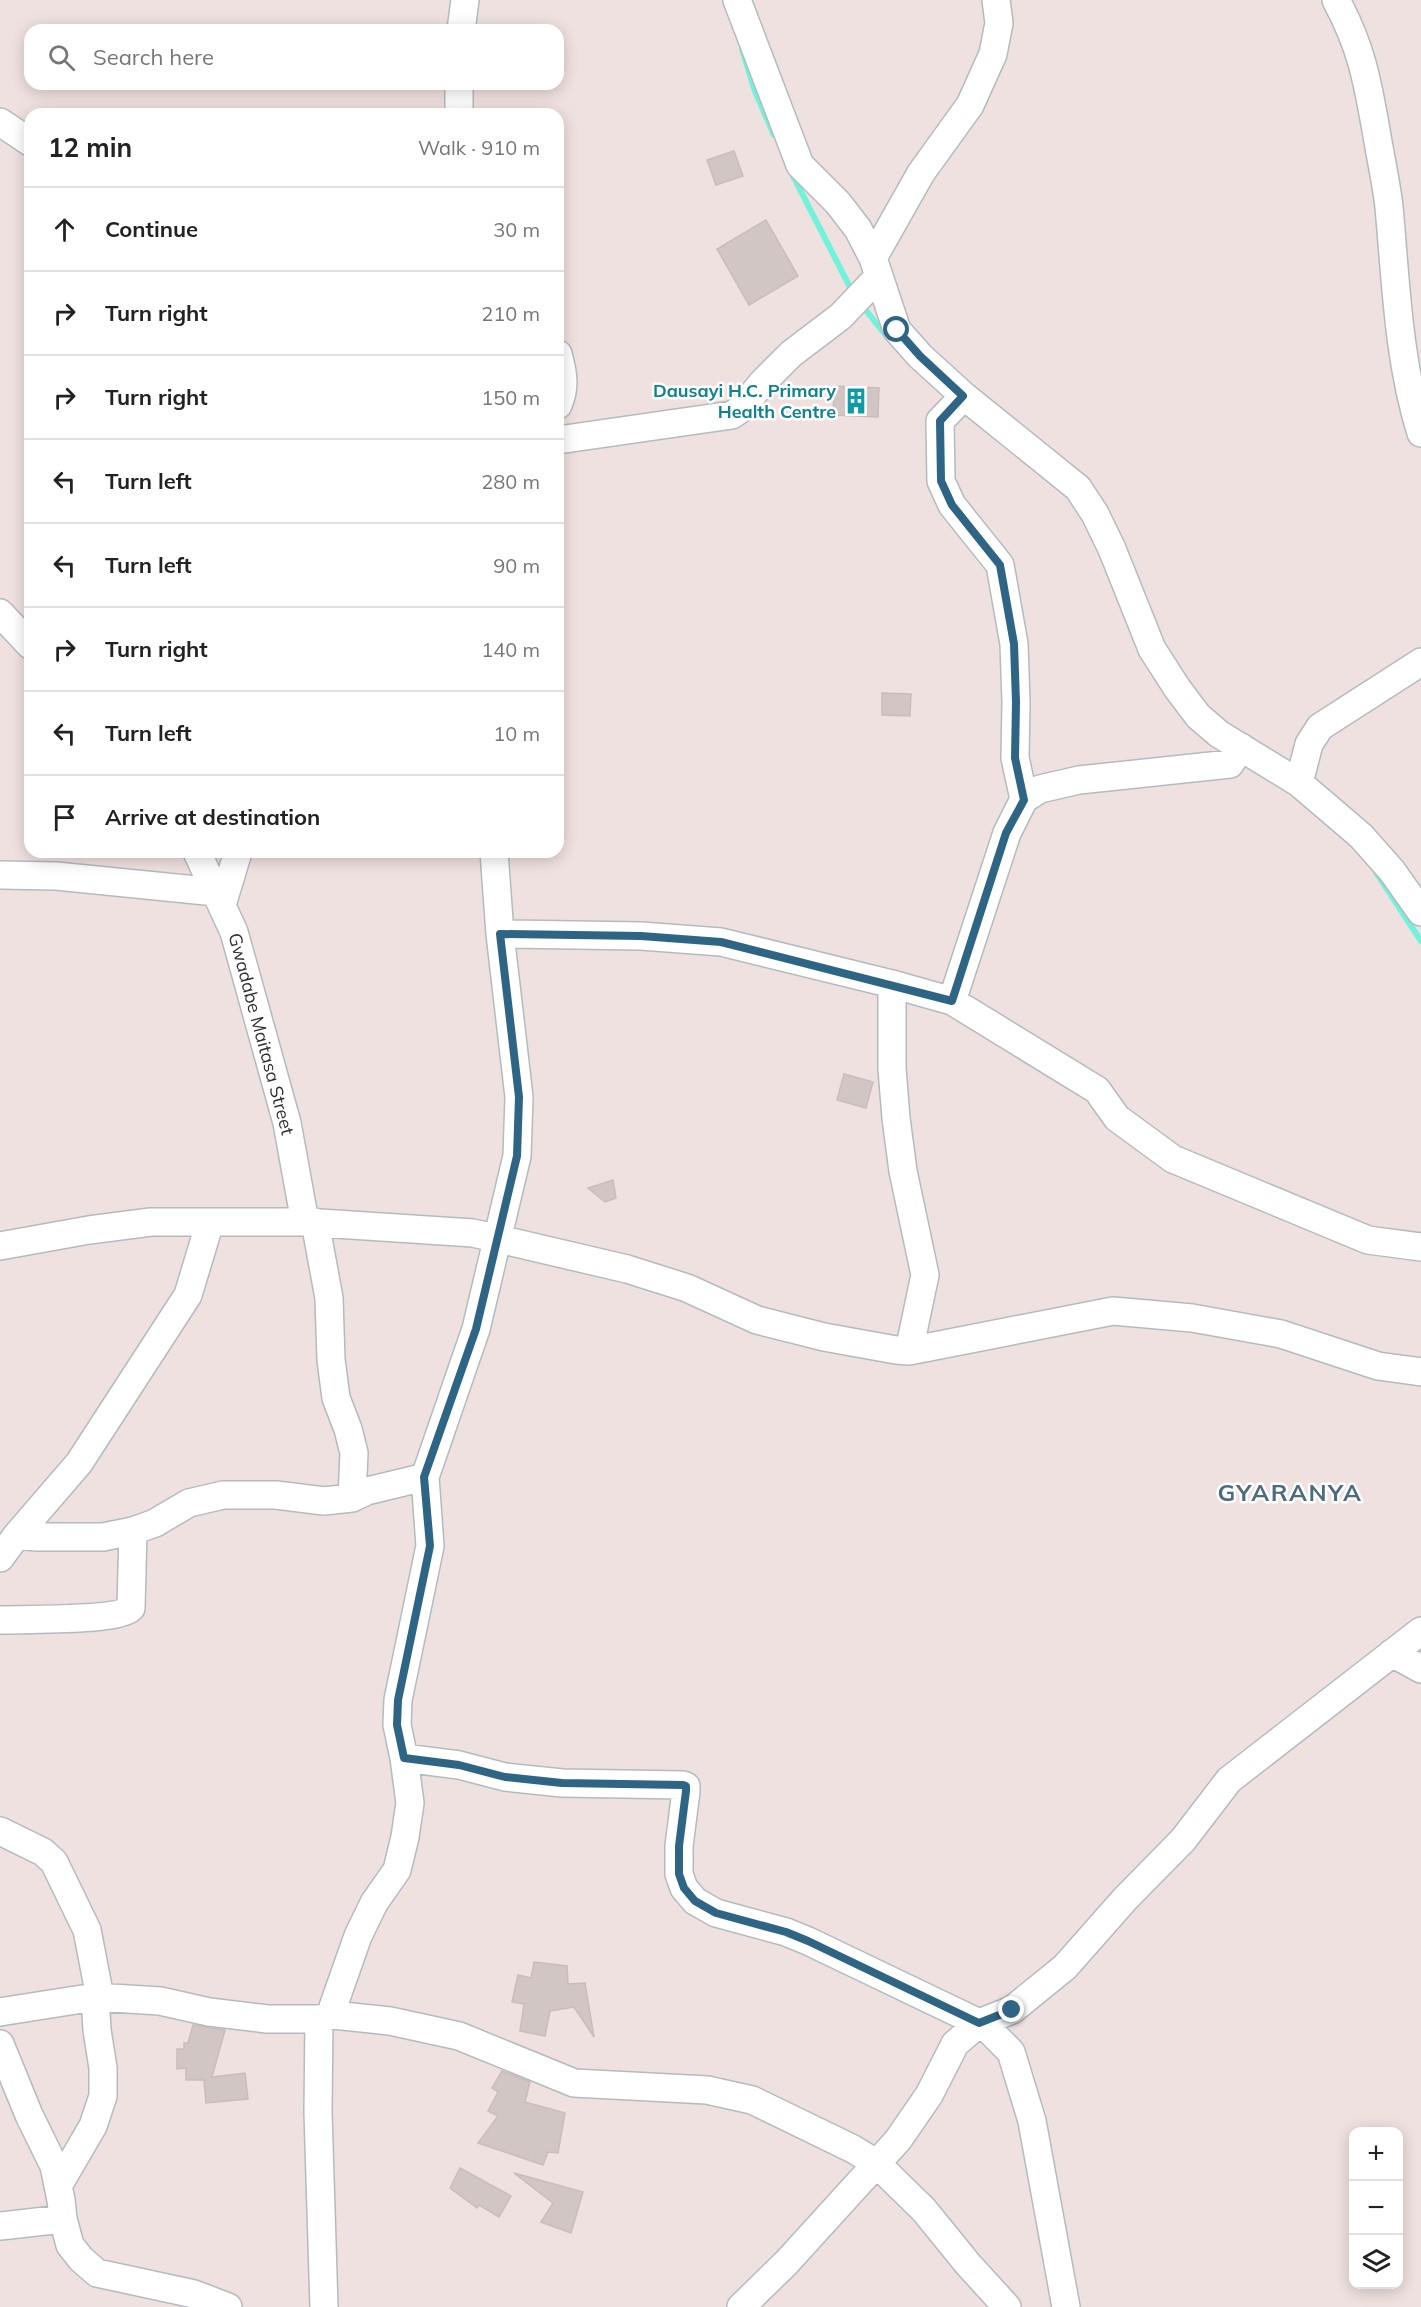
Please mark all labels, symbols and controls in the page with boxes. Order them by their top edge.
search box [24,24,564,90]
icon: search [45,41,78,74]
text: Search here [93,43,214,71]
text: 12 min [48,131,132,164]
text: Walk · 910 m [418,135,540,160]
icon: ahead [48,213,81,246]
text: Continue [105,215,198,243]
text: 30 m [493,217,540,242]
icon: right [48,297,81,330]
text: Turn right [105,299,208,327]
text: 210 m [481,301,540,326]
route start [883,316,909,342]
place label: Dausayi H.C. Primary Health Centre [653,379,836,423]
icon: right [48,381,81,414]
text: Turn right [105,383,208,411]
text: 150 m [481,385,540,410]
building icon: Dausayi H.C. Primary Health Centre [841,386,871,416]
icon: left [48,465,81,498]
text: Turn left [105,467,192,495]
text: 280 m [481,469,540,494]
icon: left [48,549,81,582]
text: Turn left [105,551,192,579]
text: 90 m [493,553,540,578]
icon: right [48,633,81,666]
text: Turn right [105,635,208,663]
text: 140 m [481,637,540,662]
icon: left [48,717,81,750]
text: Turn left [105,719,192,747]
text: 10 m [493,721,540,746]
icon: arrive [48,801,81,834]
text: Arrive at destination [105,803,320,831]
street label: Gwadabe Maitasa Street [223,930,300,1137]
district label: GYARANYA [1217,1477,1363,1507]
route end [998,1996,1024,2022]
map controls [1349,2127,1403,2289]
button: + [1349,2127,1403,2181]
button: − [1349,2181,1403,2235]
button: layers [1349,2235,1403,2289]

